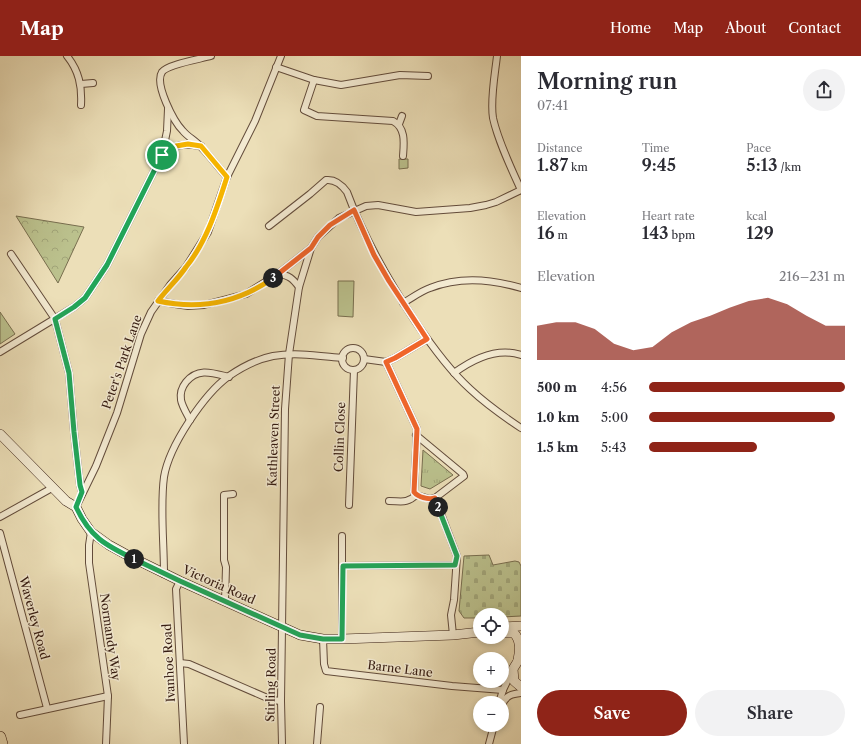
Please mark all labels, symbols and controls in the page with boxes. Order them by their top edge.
text: Map [20,17,64,40]
text: Home [610,19,651,37]
text: Map [673,19,703,37]
text: About [725,19,766,37]
text: Contact [788,19,841,37]
text: Morning run [537,68,677,95]
button: share [803,69,845,111]
text: 07:41 [537,97,568,113]
pin [145,138,179,172]
text: Distance [537,141,583,155]
text: Time [642,141,669,155]
text: Pace [746,141,771,155]
icon: arrive [151,144,173,166]
text: 1.87 [537,155,568,175]
text: 9:45 [642,155,676,175]
text: 5:13 [746,155,778,175]
text: km [568,160,588,174]
text: /km [778,160,801,174]
text: Elevation [537,209,586,223]
text: Heart rate [642,209,695,223]
text: kcal [746,209,767,223]
text: 16 [537,223,555,243]
text: 143 [642,223,669,243]
text: 129 [746,223,774,243]
text: m [555,228,568,242]
text: bpm [669,228,695,242]
pin: 3 [263,268,283,288]
text: Elevation [537,268,595,284]
text: 216–231 m [779,268,845,284]
text: 3 [270,271,276,285]
street label: Peter's Park Lane [98,312,145,411]
text: 500 m [537,379,577,395]
text: 4:56 [601,379,627,395]
street label: Kathleaven Street [264,384,283,487]
street label: Collin Close [331,401,348,472]
text: 1.0 km [537,409,579,425]
text: 5:00 [601,409,628,425]
text: 1.5 km [537,439,578,455]
text: 5:43 [601,439,626,455]
pin: 2 [428,497,448,517]
text: 2 [435,500,441,514]
pin: 1 [124,549,144,569]
text: 1 [132,552,136,566]
street label: Victoria Road [180,561,258,608]
street label: Waverley Road [16,574,53,662]
street label: Normandy Way [97,592,124,682]
map controls [473,608,509,732]
button: locate [473,608,509,644]
street label: Ivanhoe Road [159,623,178,703]
street label: Stirling Road [262,647,279,722]
button: + [473,652,509,688]
street label: Barne Lane [367,657,434,680]
button: Save [537,690,687,736]
button: Share [695,690,845,736]
button: − [473,696,509,732]

